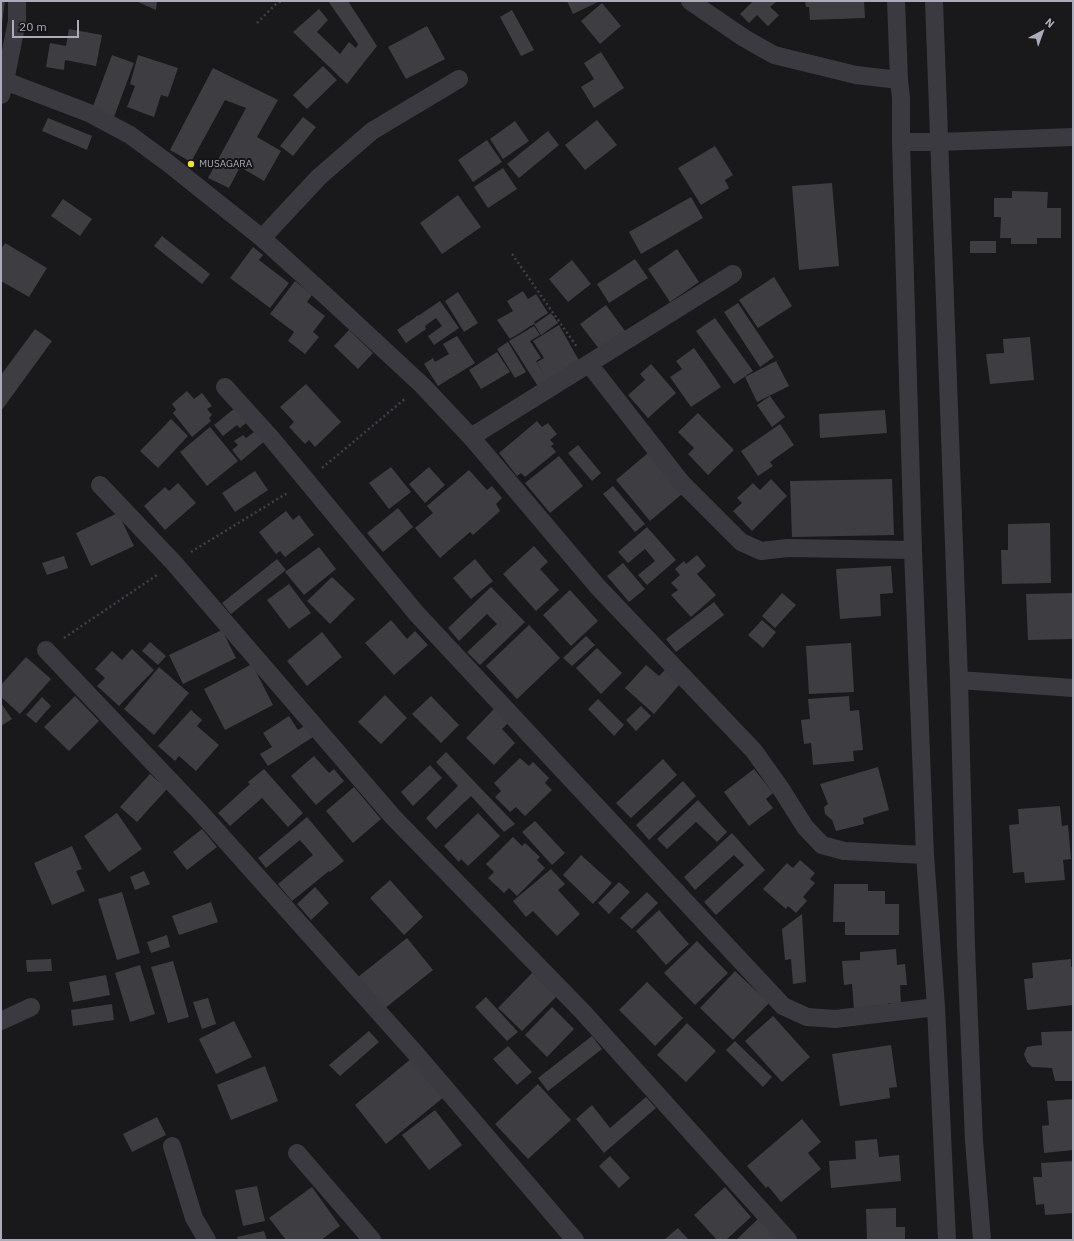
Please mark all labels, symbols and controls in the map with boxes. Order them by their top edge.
scale bar [14,12,81,38]
north arrow [1022,12,1062,52]
text: N [1042,15,1057,31]
text: 20 m [19,19,47,34]
place label: MUSAGARA [199,158,252,170]
marker: MUSAGARA [186,159,196,169]

